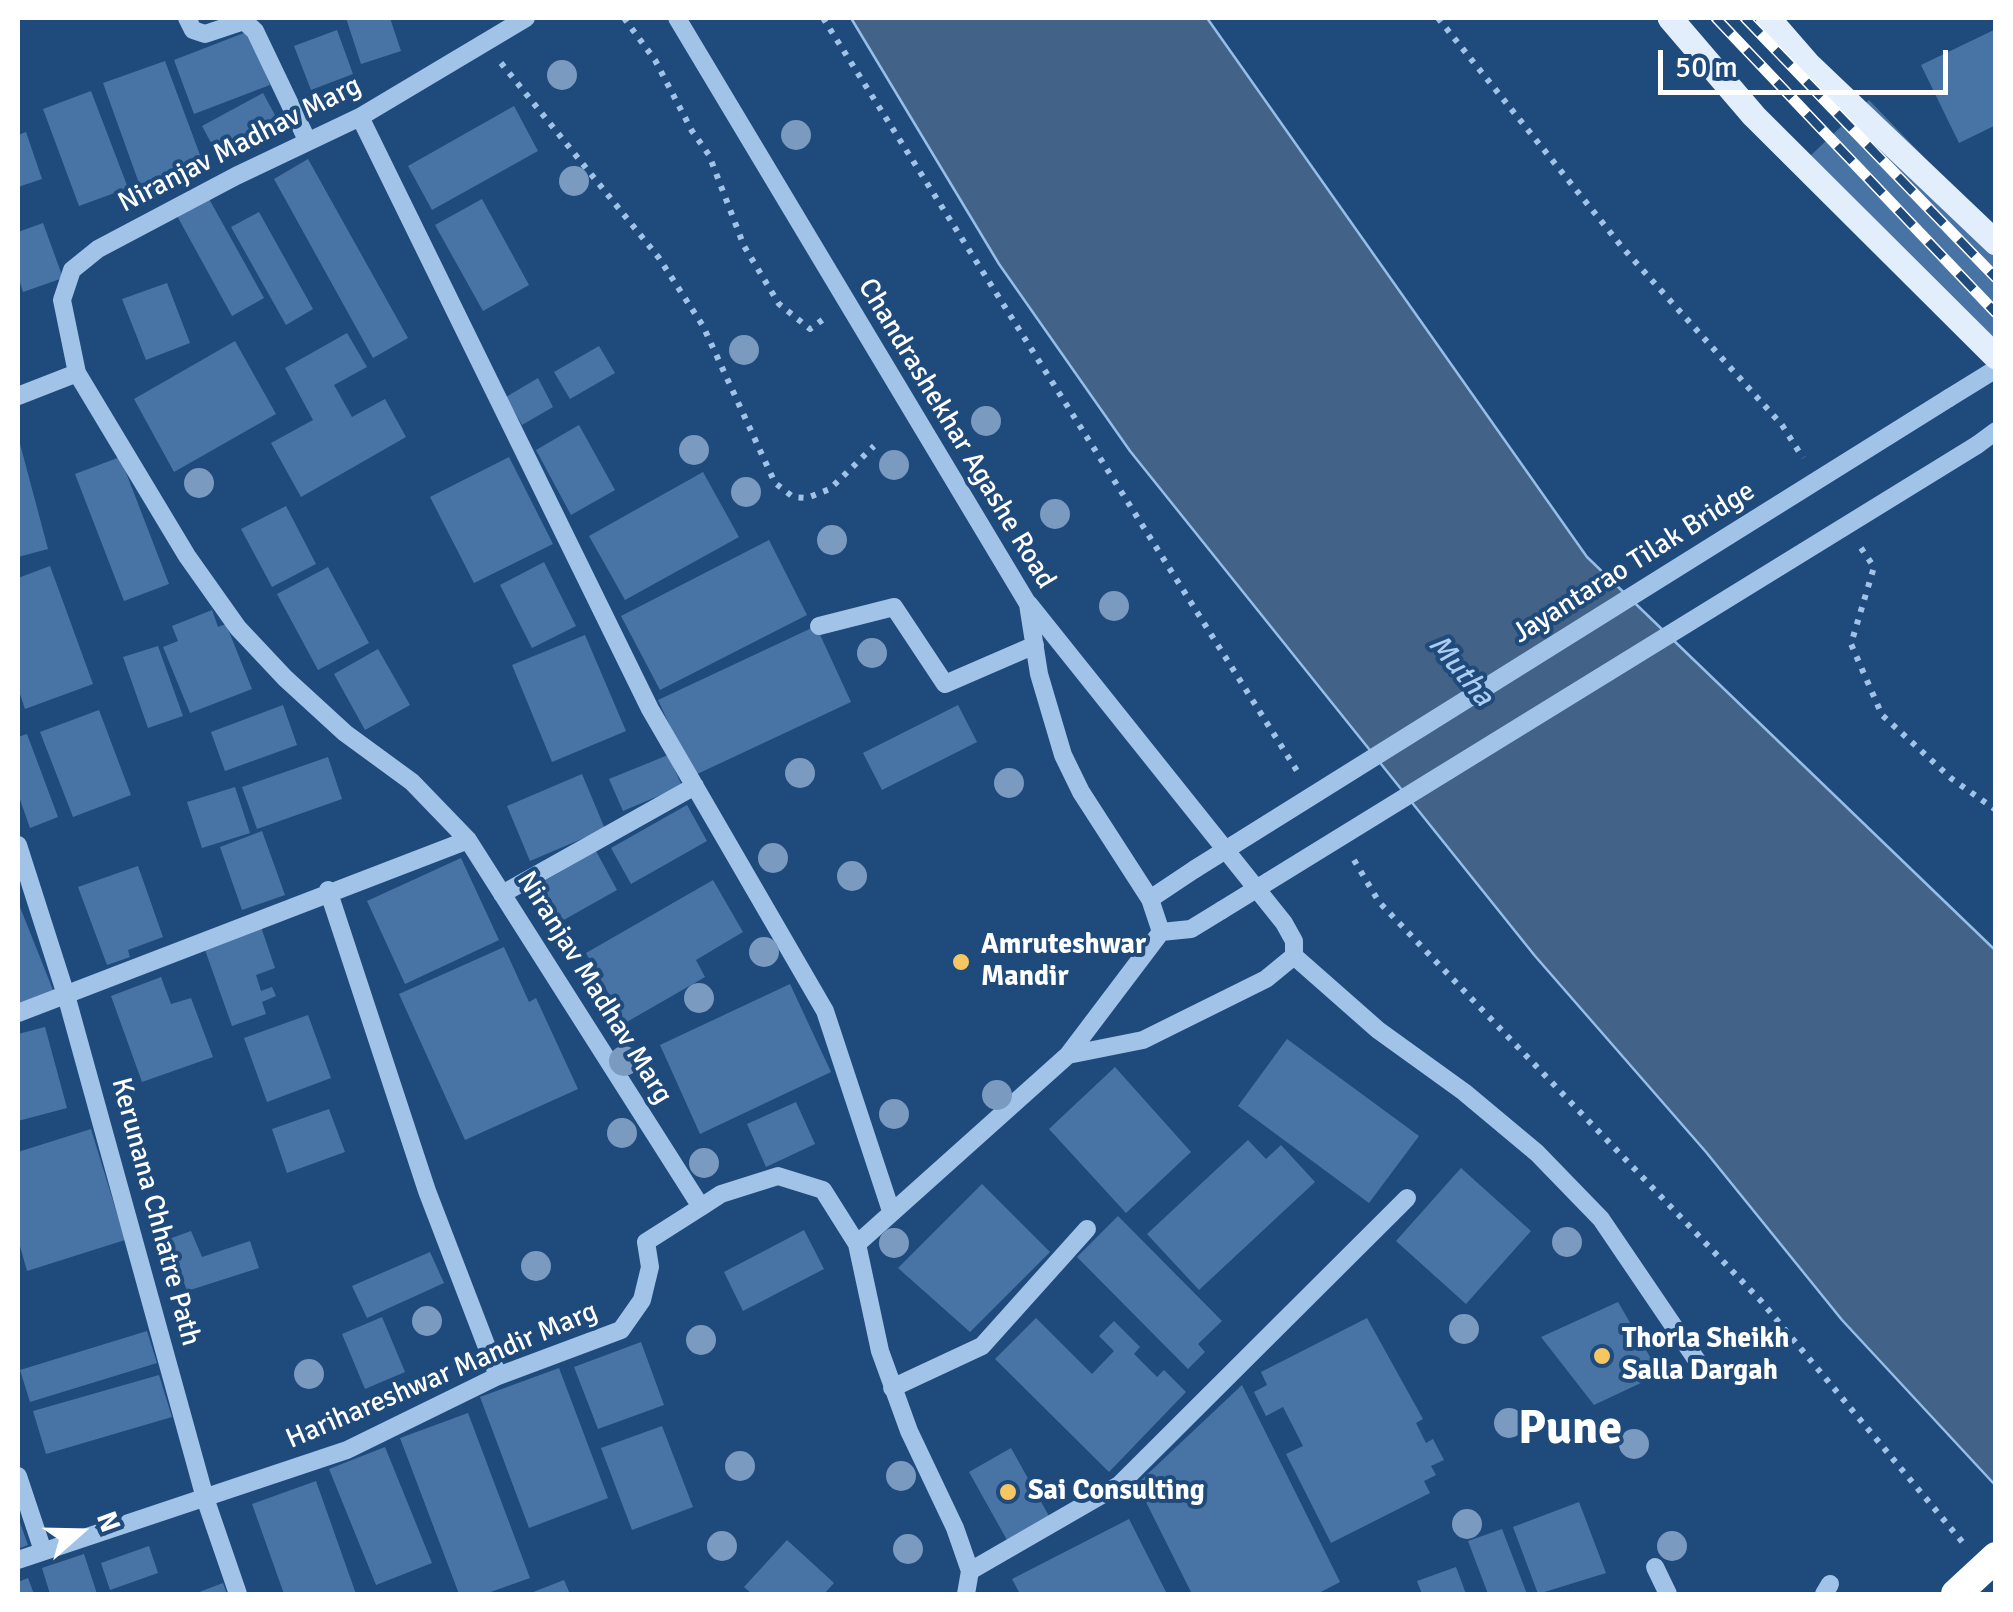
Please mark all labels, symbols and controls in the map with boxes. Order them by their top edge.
scale bar [1663,30,1953,92]
text: 50 m [1675,49,1738,86]
street label: Niranjav Madhav Marg [113,69,367,221]
street label: Chandrashekhar Agashe Road [850,273,1062,595]
street label: Jayantarao Tilak Bridge [1507,475,1761,651]
water label: Mutha [1420,628,1500,714]
street label: Niranjav Madhav Marg [509,866,679,1110]
place label: Amruteshwar Mandir [981,929,1146,995]
marker: Amruteshwar Mandir [950,951,972,973]
street label: Kerunana Chhatre Path [103,1074,207,1350]
street label: Harihareshwar Mandir Marg [281,1295,603,1457]
place label: Thorla Sheikh Salla Dargah [1622,1323,1789,1389]
marker: Thorla Sheikh Salla Dargah [1591,1345,1613,1367]
district label: Pune [1518,1401,1622,1459]
place label: Sai Consulting [1028,1475,1205,1509]
marker: Sai Consulting [997,1481,1019,1503]
north arrow [30,1482,130,1582]
text: N [89,1507,127,1537]

